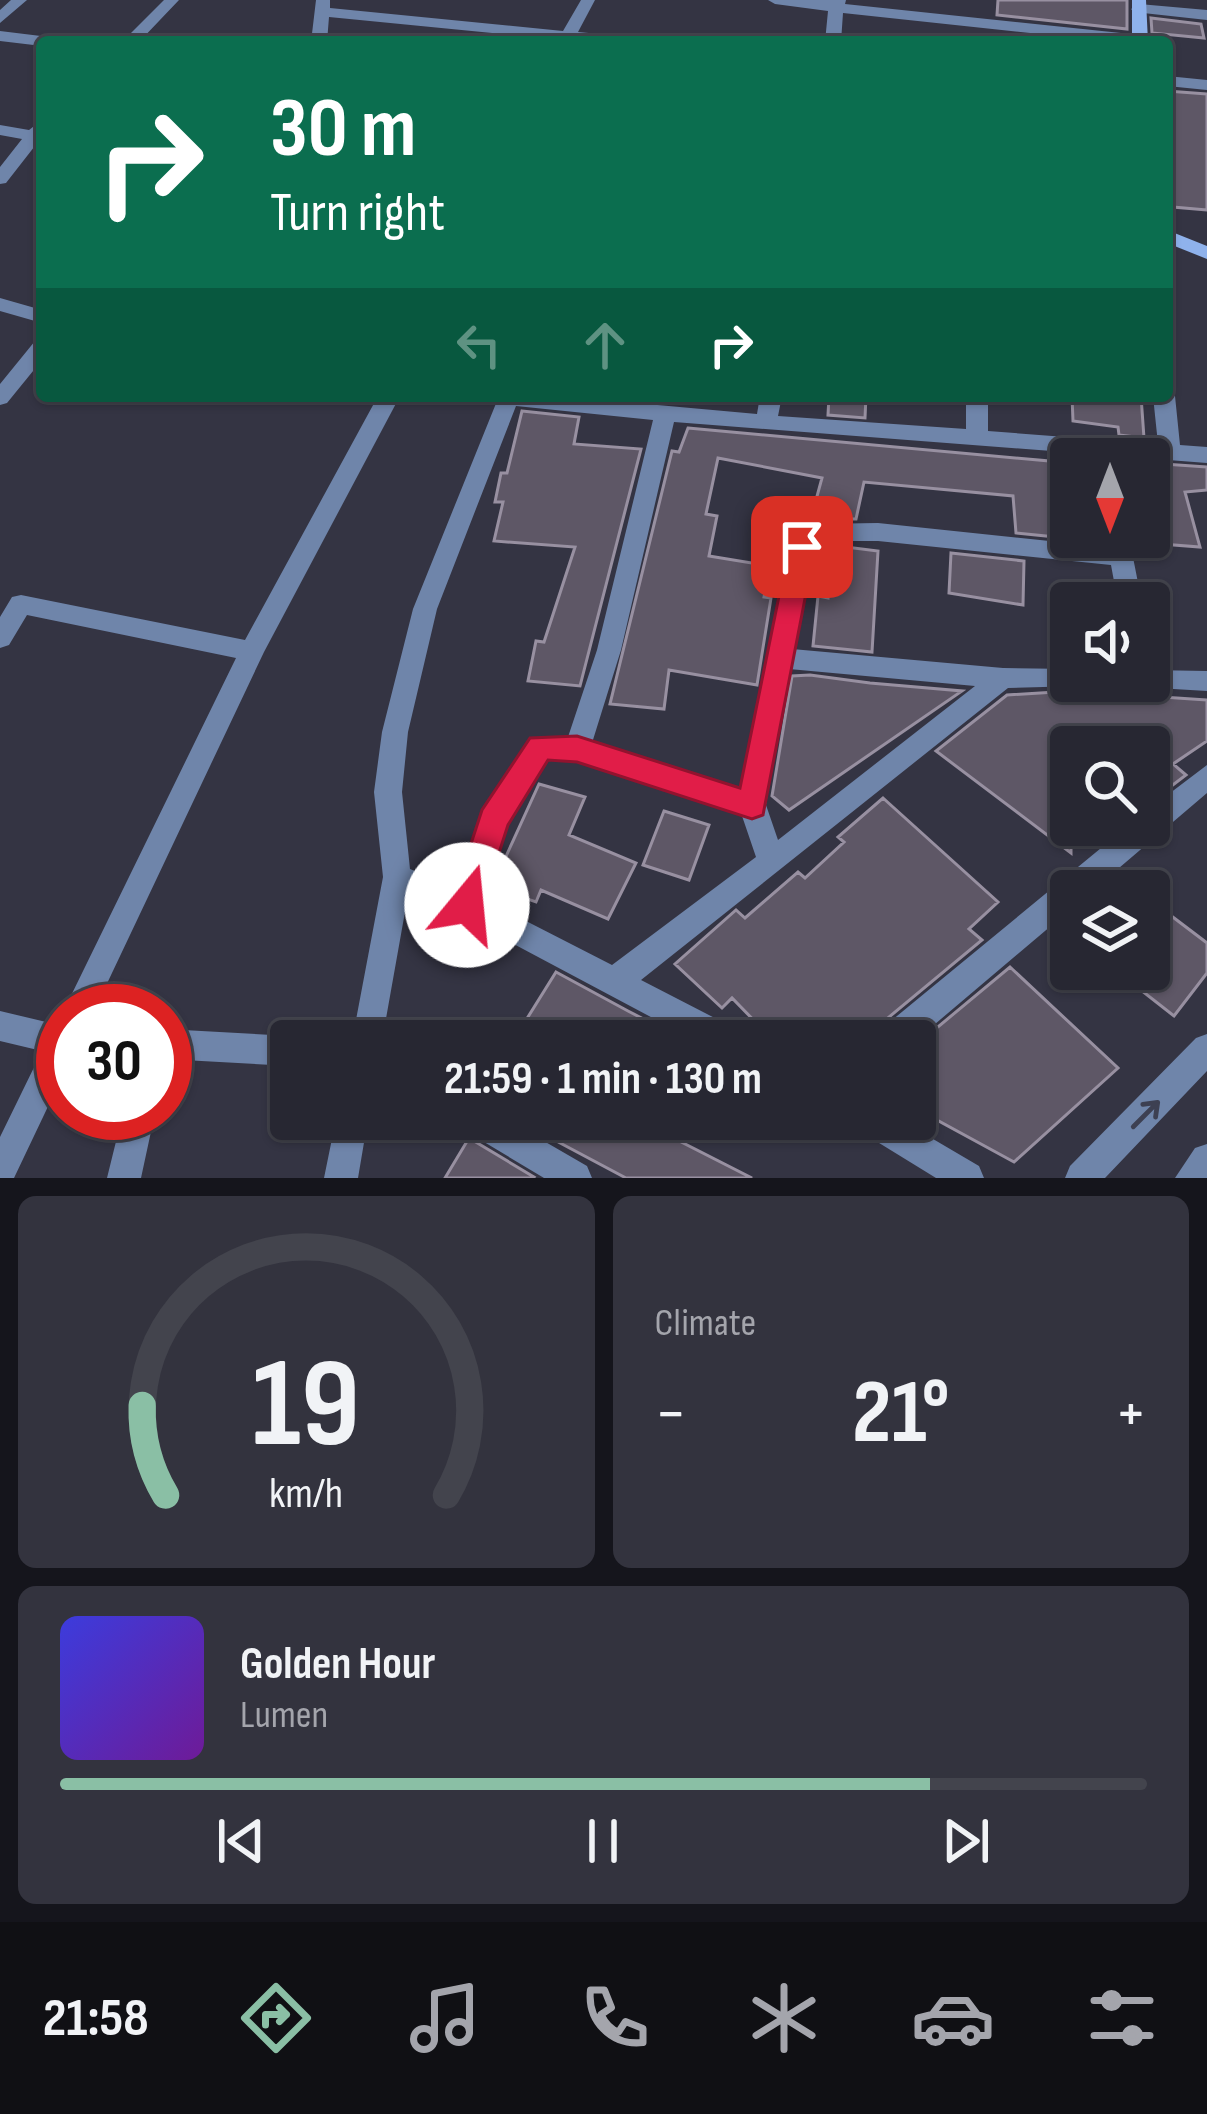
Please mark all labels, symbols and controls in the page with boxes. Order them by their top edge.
text: 30 m [270,79,416,180]
icon: right [72,84,228,240]
text: Turn right [270,181,445,246]
icon: left [446,312,512,378]
icon: ahead [572,312,638,378]
icon: right [698,312,764,378]
north arrow [1050,438,1170,558]
map controls [1050,438,1170,990]
pin [751,496,853,598]
icon: arrive [769,514,835,580]
button: sound [1050,582,1170,702]
button: search [1050,726,1170,846]
position arrow [404,842,530,968]
button: layers [1050,870,1170,990]
speed limit sign: 30 [36,984,192,1140]
text: 21:59 · 1 min · 130 m [444,1052,762,1107]
one-way arrow [1130,1100,1160,1130]
text: Climate [655,1300,756,1347]
text: 19 [252,1332,360,1481]
text: 21° [852,1360,950,1468]
text: − [655,1375,687,1454]
text: + [1115,1375,1147,1454]
text: km/h [269,1468,343,1520]
text: Golden Hour [240,1637,435,1692]
text: Lumen [240,1692,328,1739]
icon: previous [208,1808,274,1874]
icon: pause [570,1808,636,1874]
icon: next [933,1808,999,1874]
icon: directions [234,1976,318,2060]
icon: music [403,1976,487,2060]
icon: phone [573,1976,657,2060]
icon: climate [742,1976,826,2060]
icon: car [911,1976,995,2060]
icon: filters [1080,1976,1164,2060]
text: 21:58 [43,1986,149,2051]

